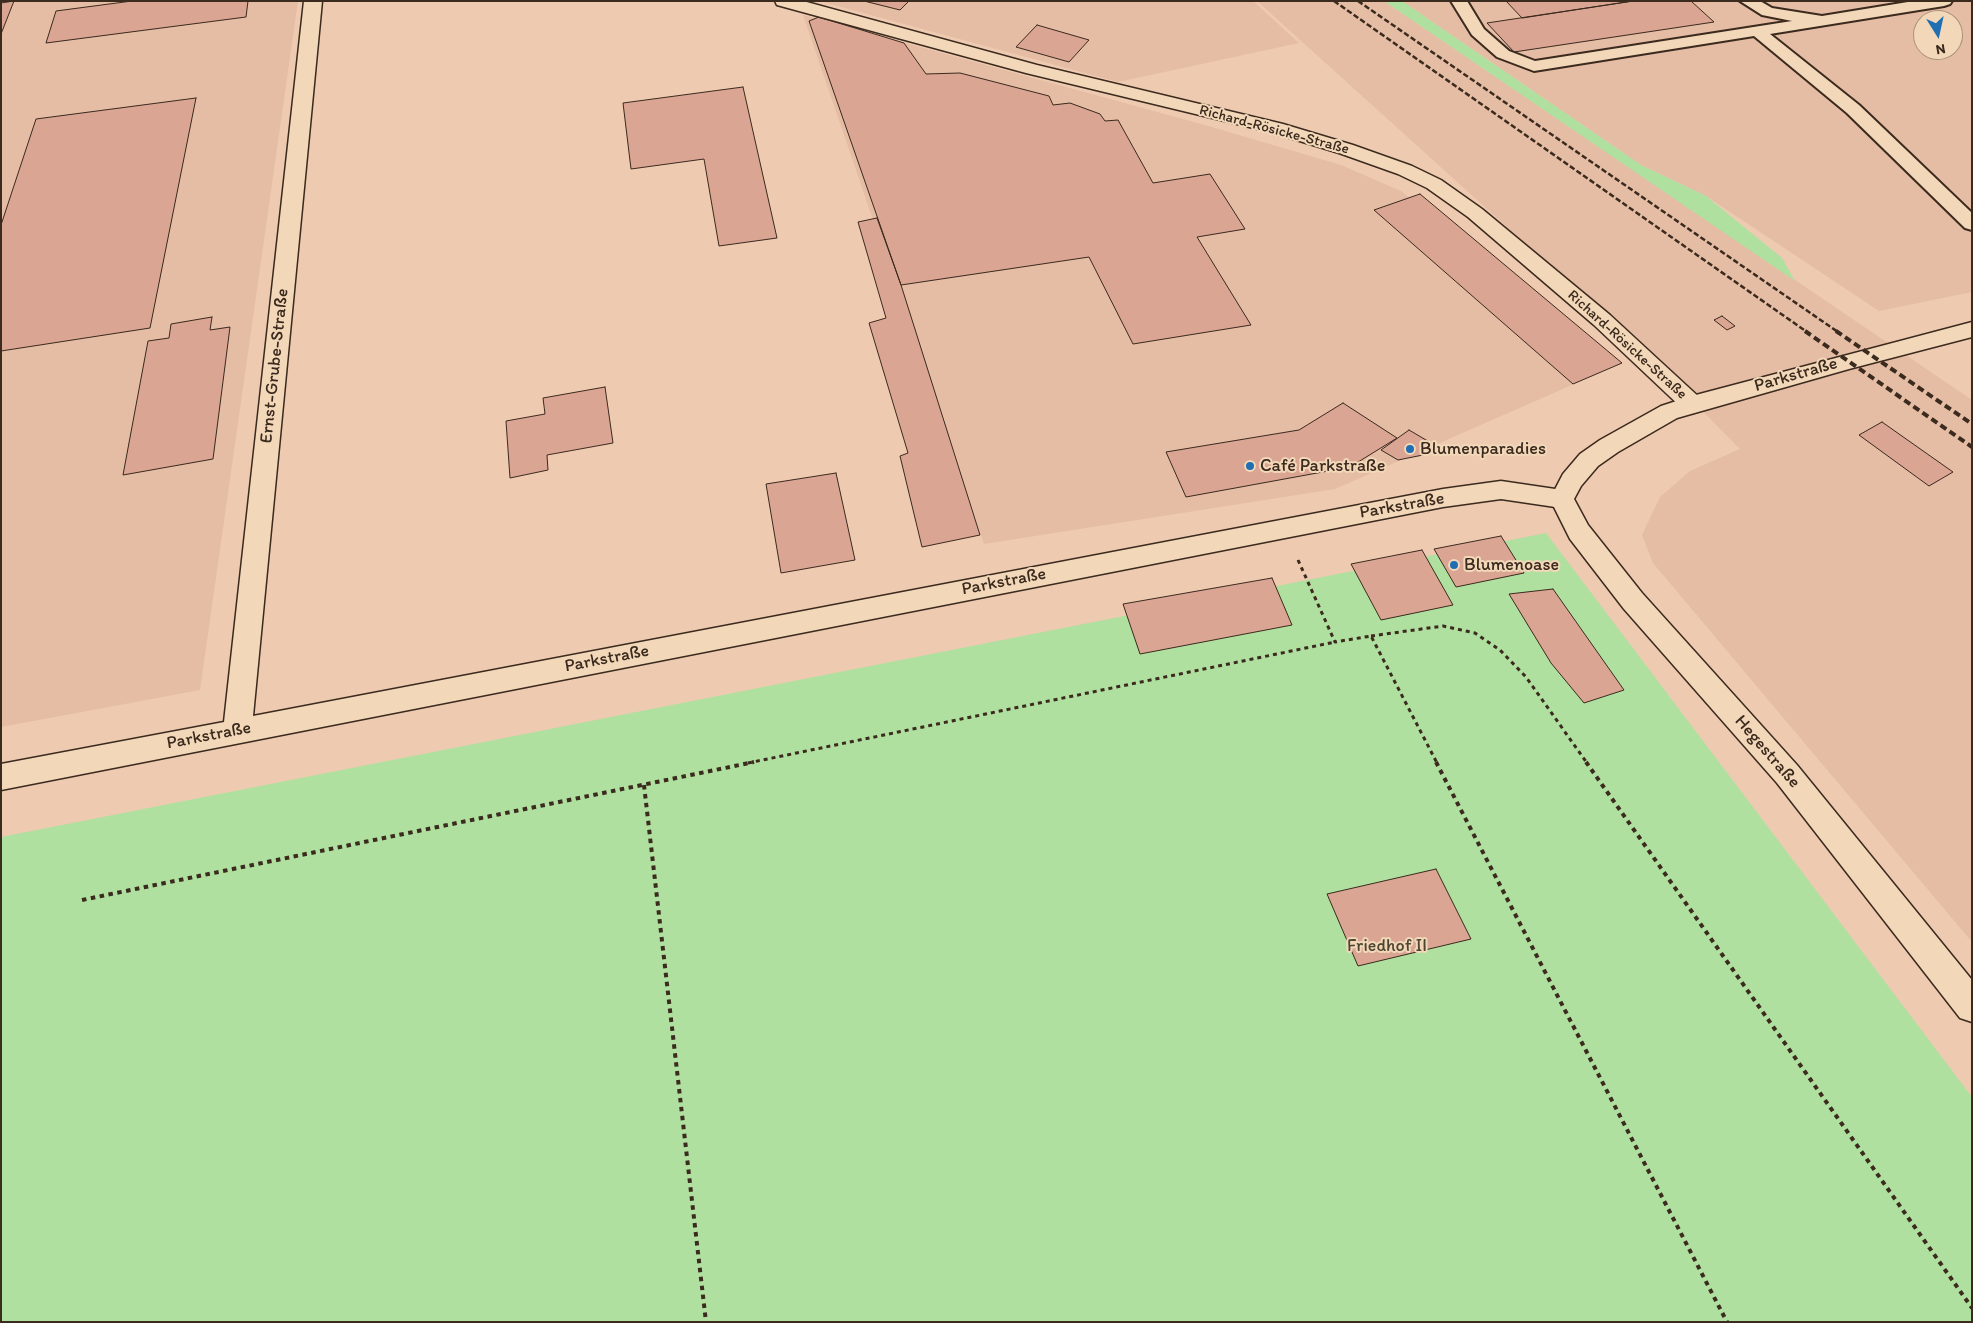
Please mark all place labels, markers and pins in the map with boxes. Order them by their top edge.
place label: Blumenparadies [1420,438,1546,460]
marker: Blumenparadies [1404,443,1416,455]
place label: Café Parkstraße [1260,455,1385,477]
marker: Café Parkstraße [1244,460,1256,472]
place label: Blumenoase [1464,554,1559,576]
marker: Blumenoase [1448,559,1460,571]

